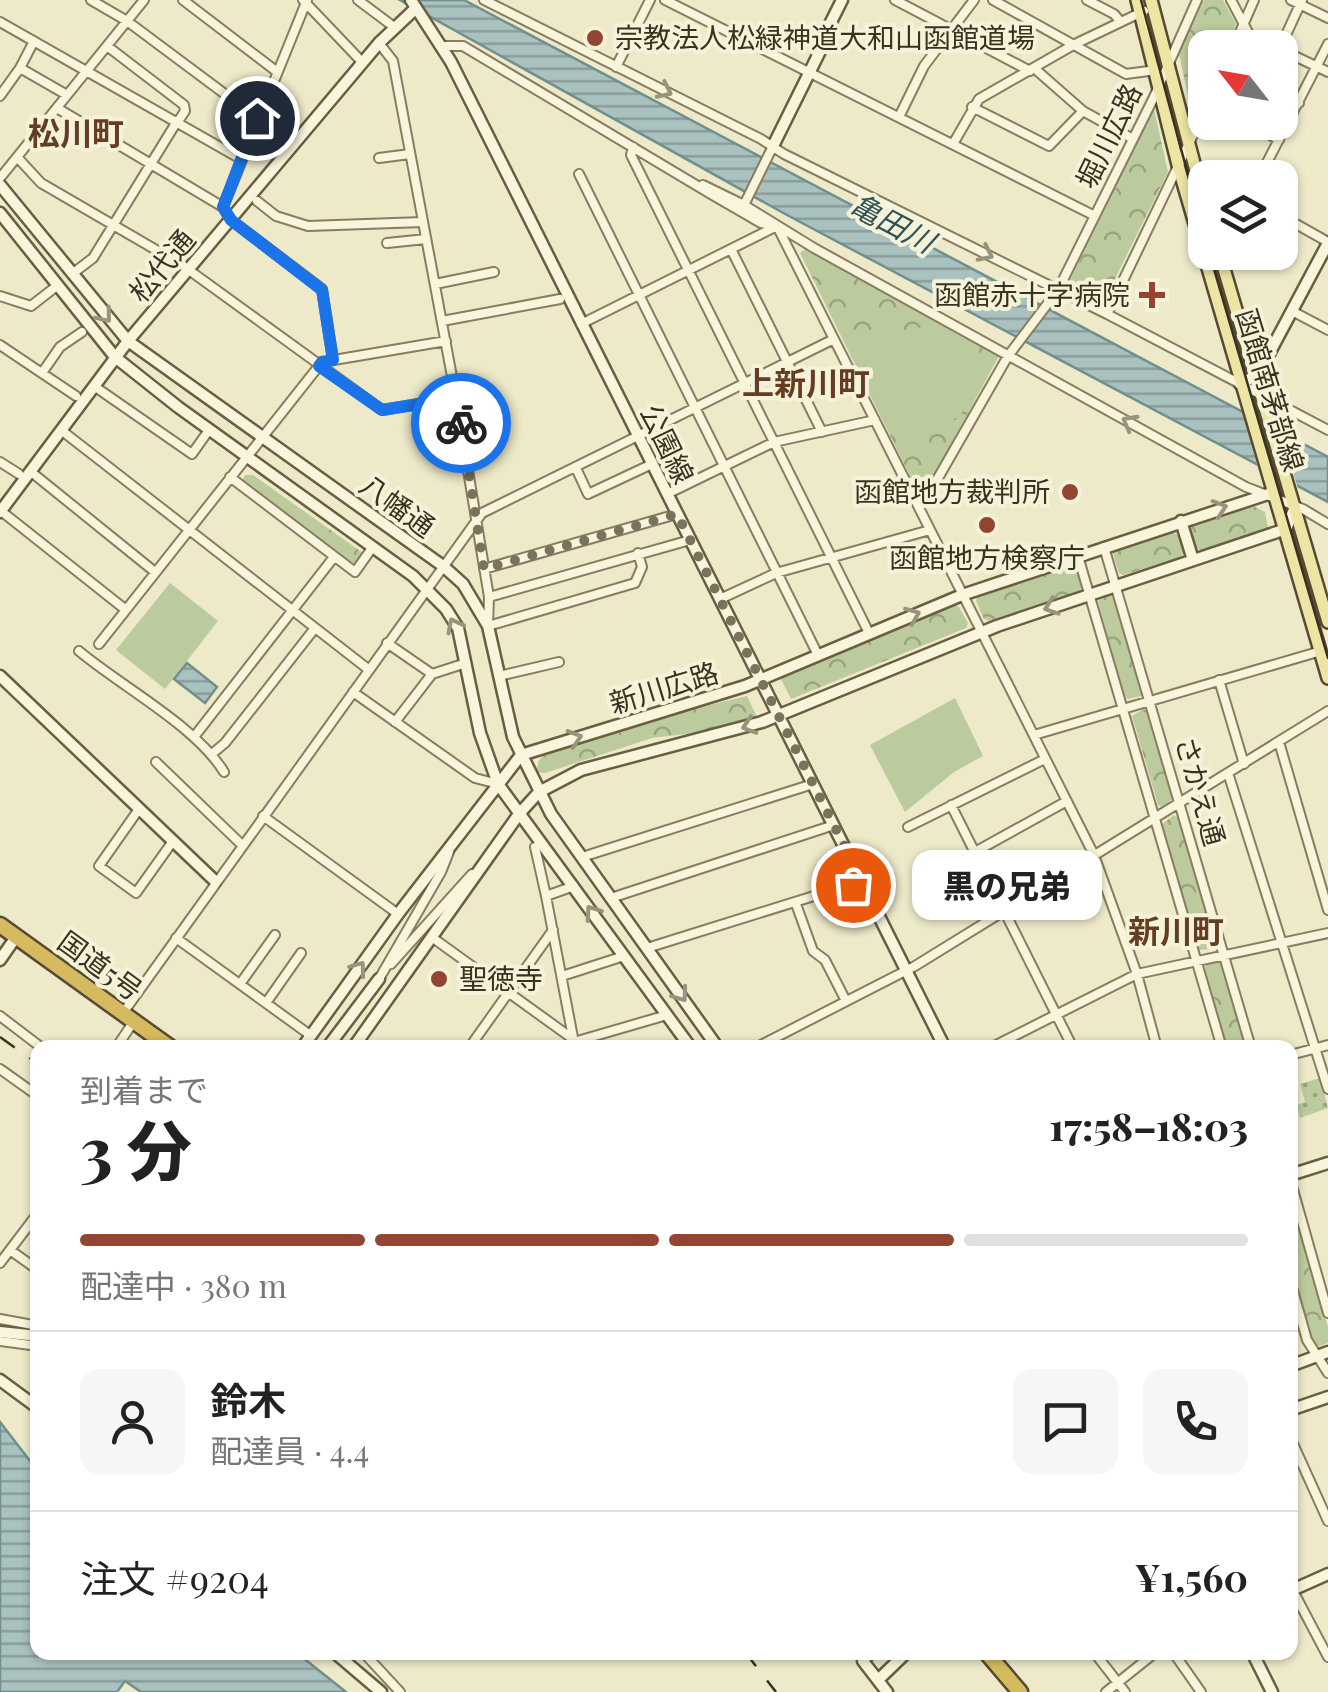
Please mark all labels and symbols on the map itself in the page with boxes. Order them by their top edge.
place label: 宗教法人松緑神道大和山函館道場 [615,18,1035,55]
marker: 宗教法人松緑神道大和山函館道場 [584,27,606,49]
north arrow [1188,30,1298,140]
pin [215,76,300,161]
street label: 堀川広路 [1066,77,1149,194]
one-way arrow [655,79,673,99]
district label: 松川町 [28,110,124,153]
water label: 亀田川 [844,183,945,262]
street label: 松代通 [120,221,202,309]
one-way arrow [975,242,993,261]
place label: 函館赤十字病院 [934,275,1130,312]
marker: 函館赤十字病院 [1139,282,1165,308]
one-way arrow [93,304,111,322]
street label: 函館南茅部線 [1229,304,1314,475]
district label: 上新川町 [742,360,870,403]
courier [411,373,511,473]
street label: 公園線 [633,397,703,489]
one-way arrow [1122,415,1140,435]
street label: 八幡通 [353,465,443,544]
place label: 函館地方裁判所 [854,472,1050,509]
marker: 函館地方裁判所 [1059,481,1081,503]
one-way arrow [1210,500,1227,520]
marker: 函館地方検察庁 [976,514,998,536]
place label: 函館地方検察庁 [889,538,1085,575]
one-way arrow [1044,595,1061,616]
one-way arrow [903,606,920,626]
one-way arrow [447,618,466,636]
street label: 新川広路 [605,652,723,721]
one-way arrow [741,714,758,735]
one-way arrow [566,729,583,750]
street label: さかえ通 [1168,732,1235,850]
pin [811,843,896,928]
callout: 黒の兄弟 [913,850,1103,920]
one-way arrow [587,905,604,923]
district label: 新川町 [1128,908,1224,951]
street label: 国道5号 [51,922,150,1008]
place label: 聖徳寺 [459,959,543,996]
one-way arrow [347,961,364,979]
marker: 聖徳寺 [428,968,450,990]
one-way arrow [669,984,686,1002]

